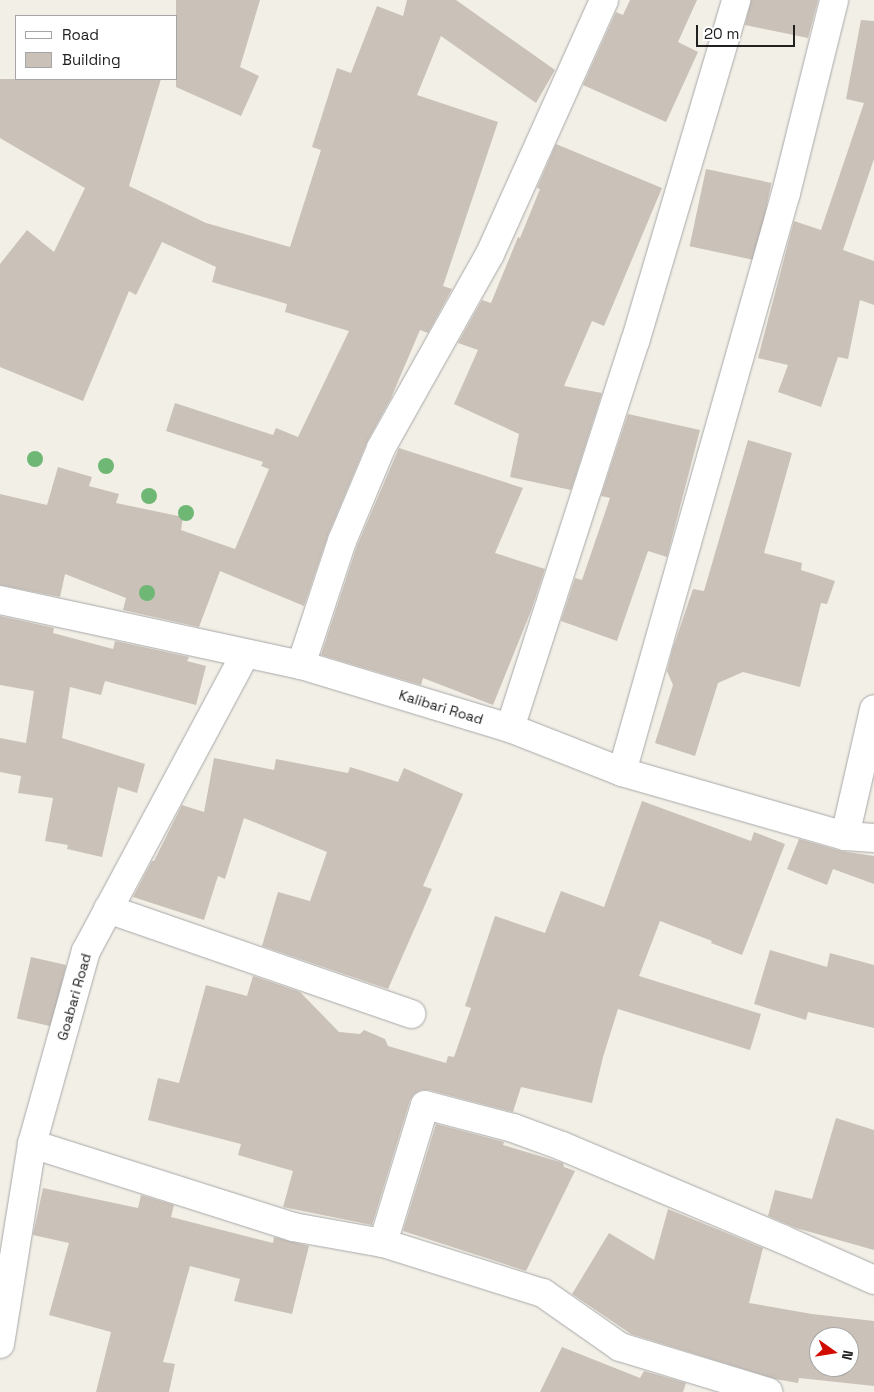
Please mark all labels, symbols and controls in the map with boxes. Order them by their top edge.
legend [15,15,178,80]
scale bar [699,15,798,47]
text: 20 m [704,24,739,43]
text: Road [62,25,99,44]
text: Building [62,50,121,69]
street label: Kalibari Road [397,686,485,728]
street label: Goabari Road [54,952,94,1042]
north arrow [809,1327,859,1377]
text: N [838,1349,857,1362]

